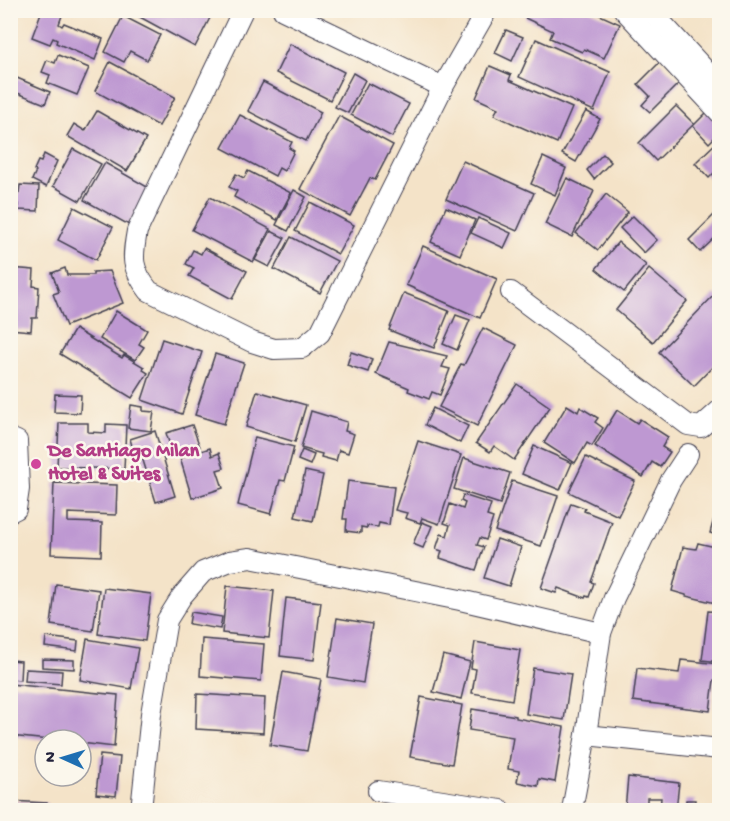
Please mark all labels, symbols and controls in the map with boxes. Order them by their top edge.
place label: De Santiago Milan Hotel & Suites [46,441,200,487]
marker: De Santiago Milan Hotel & Suites [29,457,43,471]
north arrow [33,728,93,788]
text: N [42,751,61,763]

